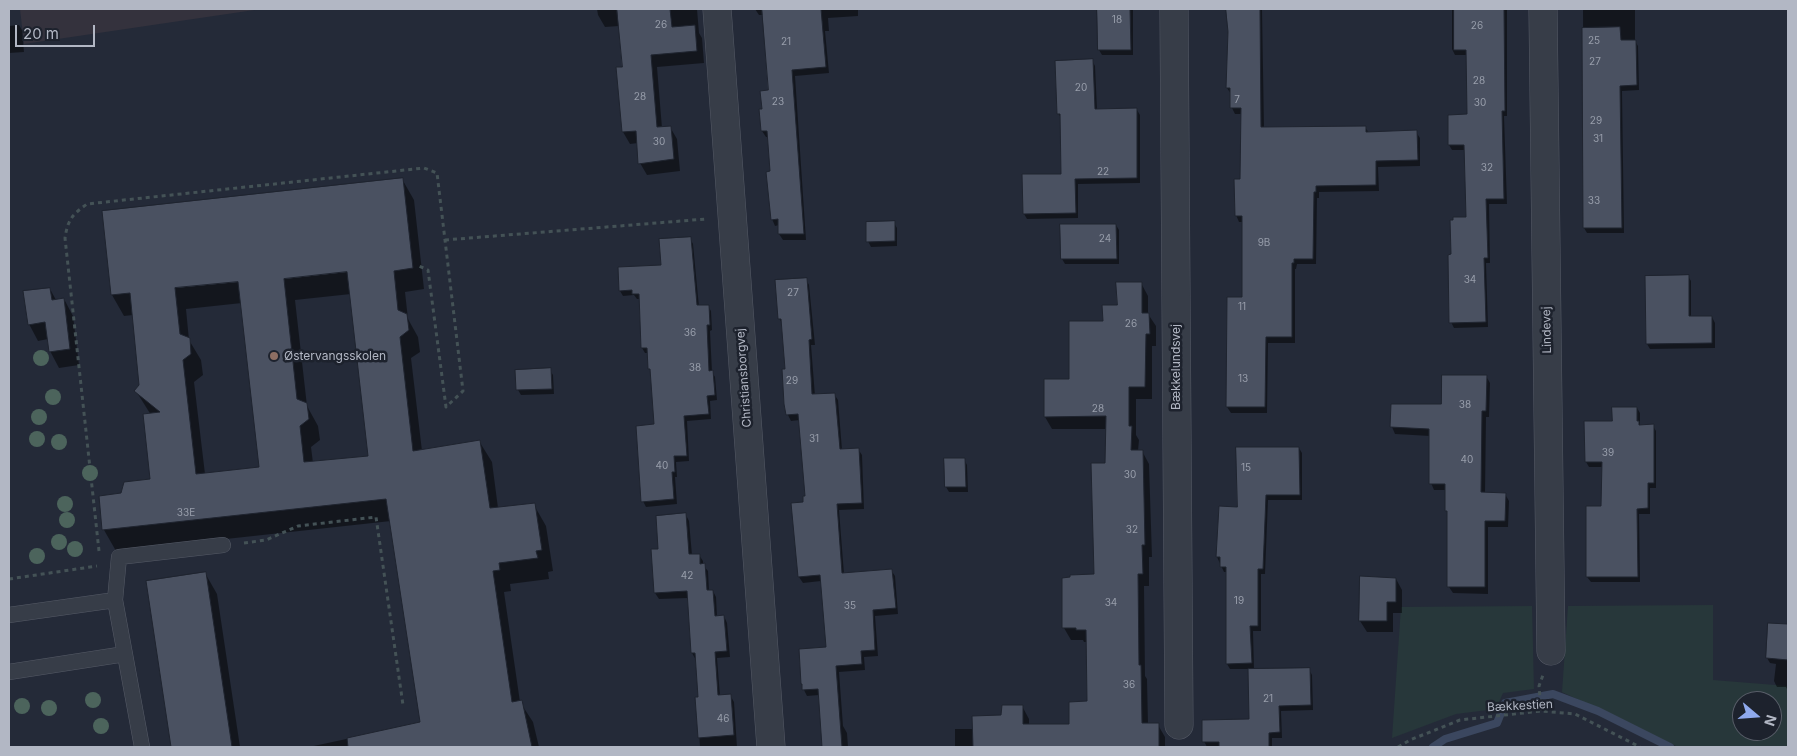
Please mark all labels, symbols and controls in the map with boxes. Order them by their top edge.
house number: 18 [1112,14,1122,26]
scale bar [18,15,98,47]
house number: 26 [655,19,667,31]
house number: 26 [1471,20,1483,32]
text: 20 m [23,24,59,43]
house number: 25 [1588,35,1600,47]
house number: 21 [781,36,791,48]
house number: 27 [1589,56,1601,68]
house number: 28 [1473,75,1485,87]
house number: 20 [1075,82,1087,94]
house number: 28 [634,91,646,103]
house number: 7 [1234,94,1240,106]
house number: 23 [772,96,784,108]
house number: 30 [1474,97,1486,109]
house number: 29 [1590,115,1602,127]
house number: 31 [1593,133,1603,145]
house number: 30 [653,136,665,148]
house number: 32 [1481,162,1493,174]
house number: 22 [1097,166,1109,178]
house number: 33 [1588,195,1600,207]
house number: 24 [1099,233,1111,245]
house number: 9B [1258,237,1270,249]
house number: 34 [1464,274,1476,286]
house number: 27 [787,287,799,299]
house number: 11 [1238,301,1246,313]
street label: Lindevej [1539,306,1555,354]
house number: 26 [1125,318,1137,330]
street label: Bækkelundsvej [1169,324,1183,410]
house number: 36 [684,327,696,339]
street label: Christiansborgvej [733,328,755,428]
place label: Østervangsskolen [284,349,386,363]
marker: Østervangsskolen [268,350,280,362]
house number: 38 [689,362,701,374]
house number: 13 [1238,373,1248,385]
house number: 29 [786,375,798,387]
house number: 38 [1459,399,1471,411]
house number: 28 [1092,403,1104,415]
house number: 31 [809,433,819,445]
house number: 39 [1602,447,1614,459]
house number: 40 [1461,454,1473,466]
house number: 40 [656,460,668,472]
house number: 15 [1241,462,1251,474]
house number: 30 [1124,469,1136,481]
house number: 33E [177,507,195,519]
house number: 32 [1126,524,1138,536]
house number: 42 [681,570,693,582]
house number: 19 [1234,595,1244,607]
house number: 34 [1105,597,1117,609]
house number: 35 [844,600,856,612]
house number: 36 [1123,679,1135,691]
north arrow [1732,691,1782,741]
house number: 21 [1263,693,1273,705]
street label: Bækkestien [1487,697,1553,715]
house number: 46 [717,713,729,725]
text: N [1761,713,1781,728]

